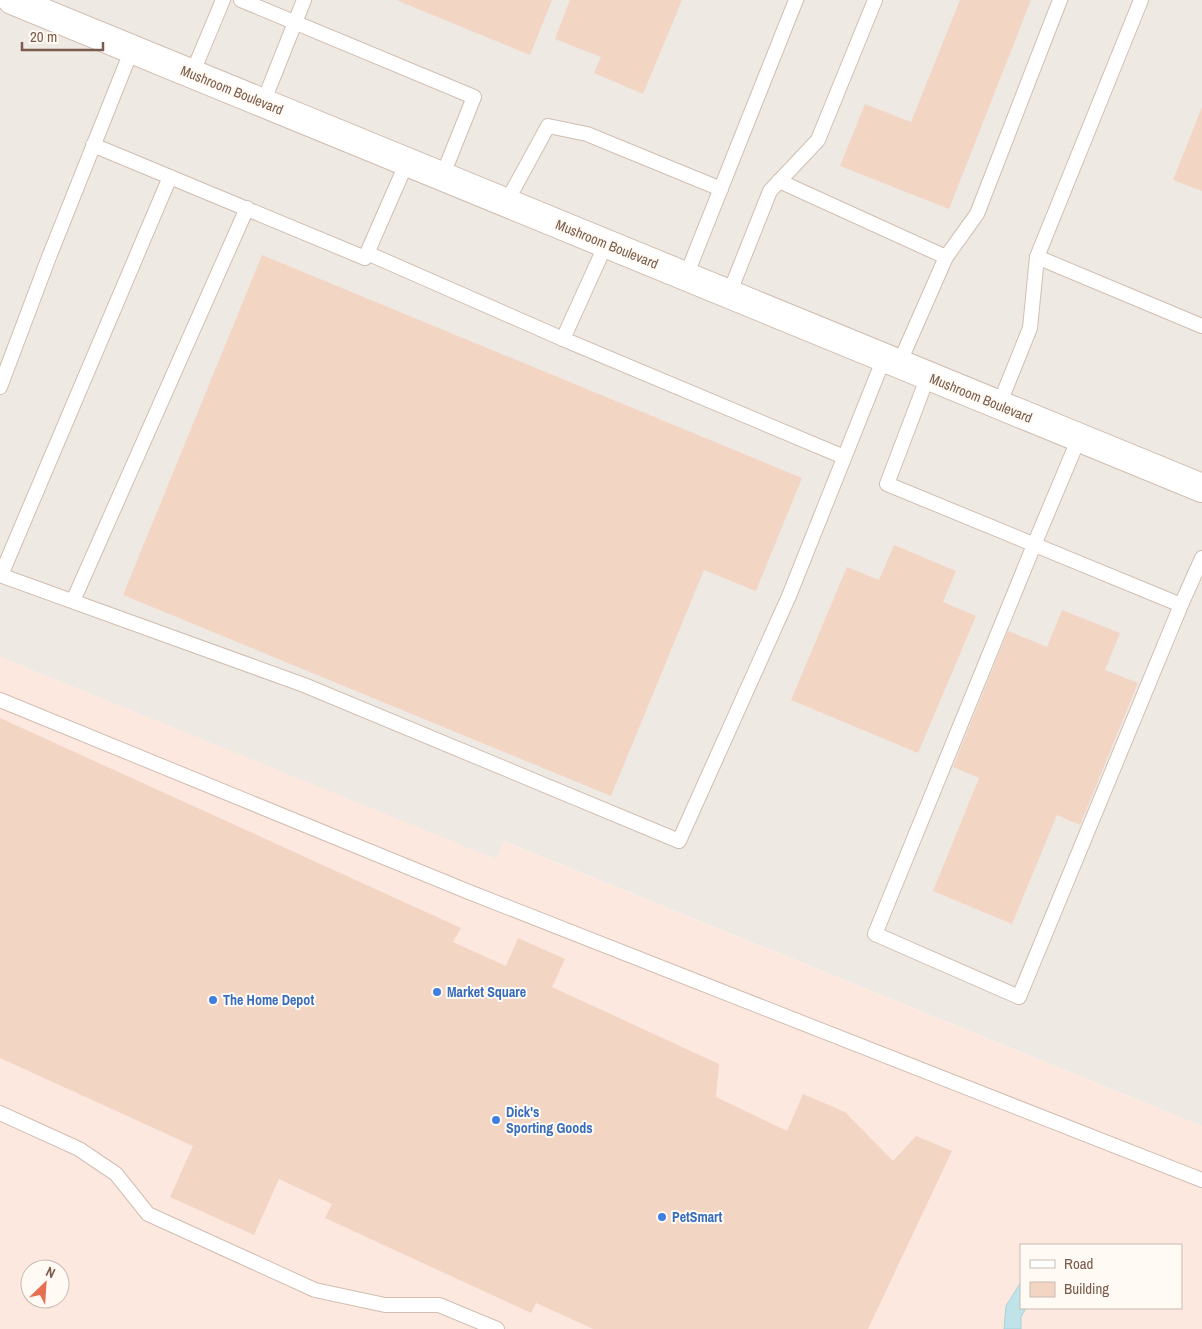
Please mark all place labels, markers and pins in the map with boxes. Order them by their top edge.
place label: Market Square [447,983,526,1001]
marker: Market Square [431,986,443,998]
place label: The Home Depot [223,991,314,1009]
marker: The Home Depot [207,994,219,1006]
place label: Dick's Sporting Goods [506,1103,593,1137]
marker: Dick's Sporting Goods [490,1114,502,1126]
place label: PetSmart [672,1208,723,1226]
marker: PetSmart [656,1211,668,1223]

